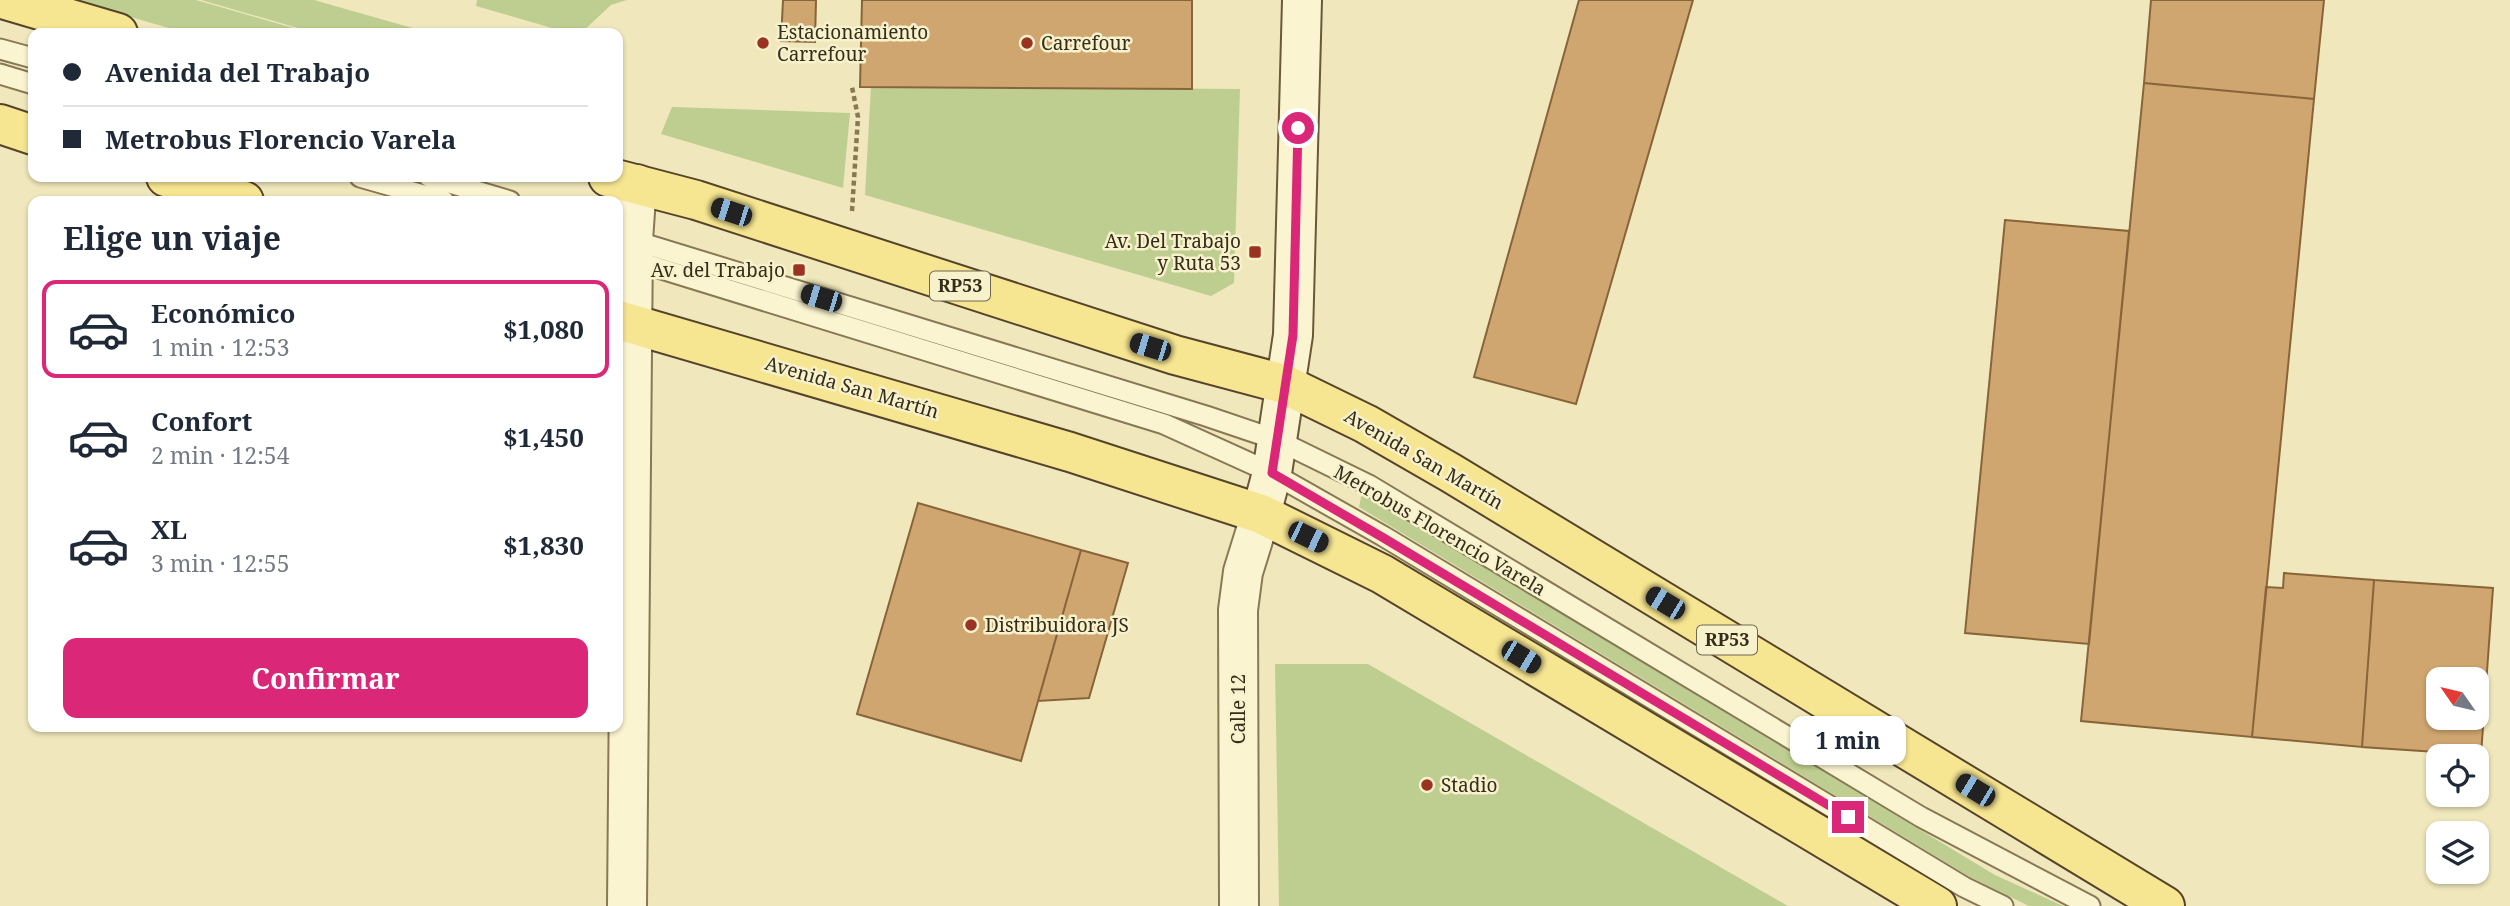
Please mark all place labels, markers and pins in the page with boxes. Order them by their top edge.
place label: Estacionamiento Carrefour [777,19,928,67]
place label: Carrefour [1041,30,1130,56]
marker: Estacionamiento Carrefour [755,35,771,51]
marker: Carrefour [1019,35,1035,51]
place label: Av. Del Trabajo y Ruta 53 [1105,228,1241,276]
marker: Av. Del Trabajo y Ruta 53 [1247,244,1263,260]
place label: Av. del Trabajo [651,257,785,283]
marker: Av. del Trabajo [791,262,807,278]
place label: Distribuidora JS [985,612,1129,638]
marker: Distribuidora JS [963,617,979,633]
place label: Stadio [1441,772,1497,798]
marker: Stadio [1419,777,1435,793]

